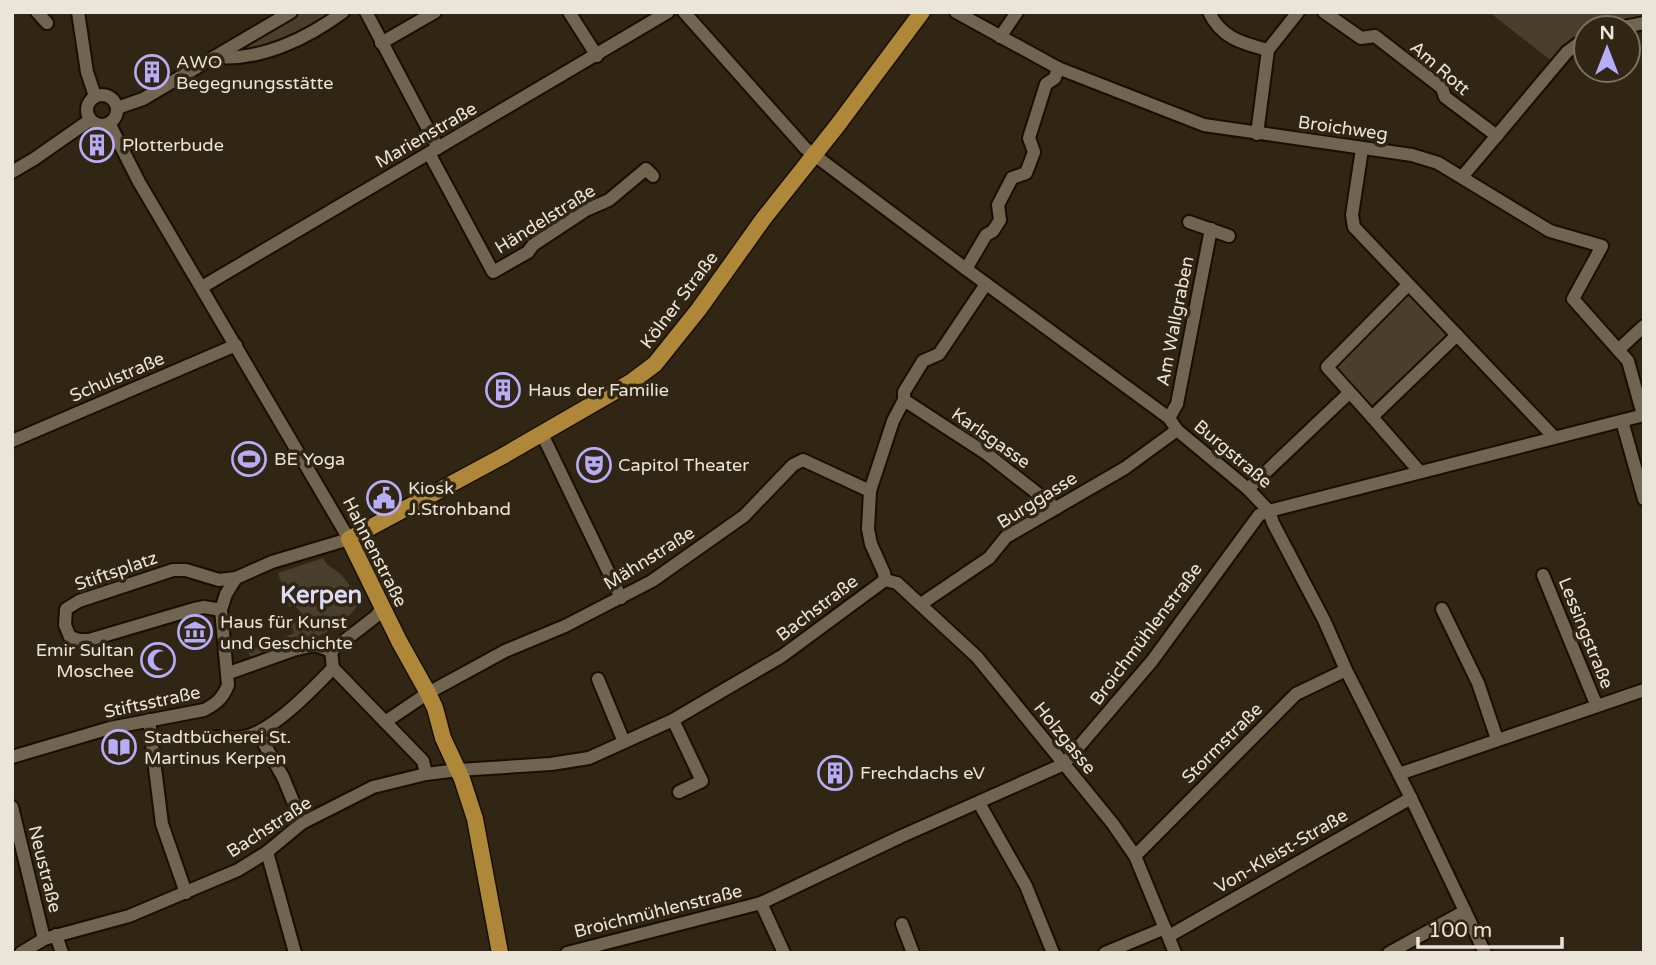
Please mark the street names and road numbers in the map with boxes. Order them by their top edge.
street label: Am Rott [1406,36,1474,100]
street label: Marienstraße [371,97,481,173]
street label: Broichweg [1297,111,1389,145]
street label: Händelstraße [491,179,599,259]
street label: Kölner Straße [635,247,723,353]
street label: Am Wallgraben [1152,254,1198,388]
street label: Schulstraße [66,347,168,407]
street label: Karlsgasse [947,403,1035,473]
street label: Burgstraße [1190,415,1276,493]
street label: Burggasse [993,467,1081,533]
street label: Hahnenstraße [338,493,412,611]
street label: Mähnstraße [599,521,699,595]
street label: Stiftsplatz [72,547,160,595]
street label: Broichmühlenstraße [1085,558,1207,710]
street label: Bachstraße [772,570,862,646]
street label: Lessingstraße [1554,574,1618,692]
street label: Stiftsstraße [102,681,202,723]
street label: Holzgasse [1029,697,1101,779]
street label: Stormstraße [1177,698,1267,788]
street label: Bachstraße [222,791,316,863]
street label: Von-Kleist-Straße [1210,804,1352,898]
street label: Neustraße [24,823,66,915]
street label: Broichmühlenstraße [572,879,744,943]

